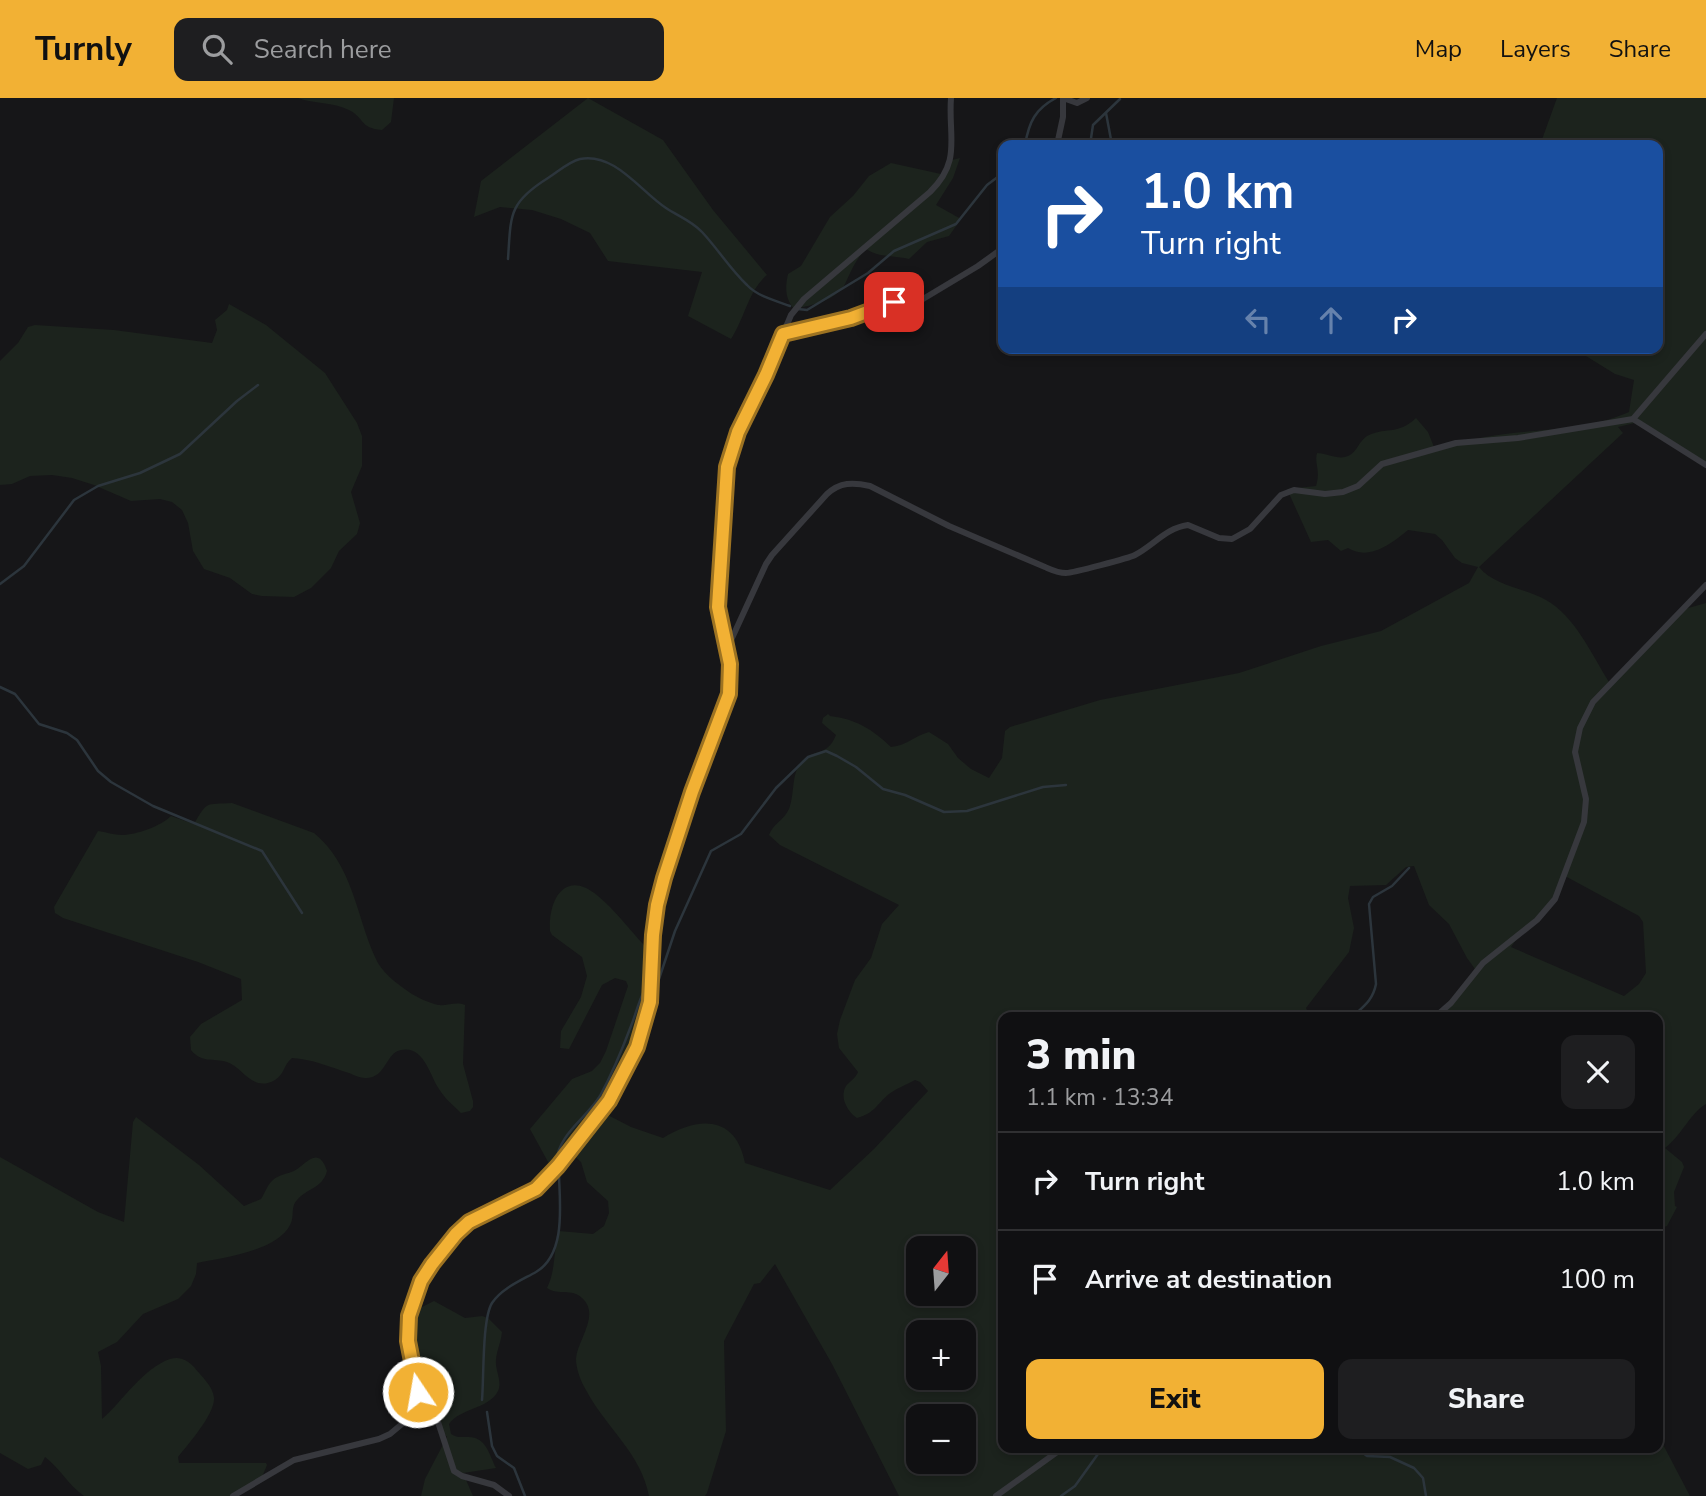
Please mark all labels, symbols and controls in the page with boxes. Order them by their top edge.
search box [174,18,664,81]
text: Turnly [35,27,132,72]
icon: search [198,30,236,68]
text: Search here [254,32,392,67]
text: Map [1415,33,1462,65]
text: Layers [1500,33,1571,65]
text: Share [1609,33,1671,65]
text: 1.0 km [1141,158,1294,225]
icon: right [1026,168,1117,259]
text: Turn right [1141,222,1281,265]
pin [864,272,924,332]
icon: arrive [875,283,913,321]
icon: left [1239,301,1277,339]
icon: ahead [1312,301,1350,339]
icon: right [1385,301,1423,339]
text: 3 min [1026,1027,1136,1084]
button: close [1561,1035,1635,1109]
text: 1.1 km · 13:34 [1026,1082,1173,1113]
icon: right [1026,1162,1064,1200]
text: Turn right [1085,1164,1204,1199]
text: 1.0 km [1556,1164,1635,1199]
north arrow [906,1236,976,1306]
map controls [906,1236,976,1474]
icon: arrive [1026,1260,1064,1298]
text: Arrive at destination [1085,1262,1332,1297]
text: 100 m [1559,1262,1635,1297]
button: + [906,1320,976,1390]
position arrow [381,1355,455,1429]
button: Exit [1026,1359,1324,1439]
button: Share [1338,1359,1635,1439]
button: − [906,1404,976,1474]

